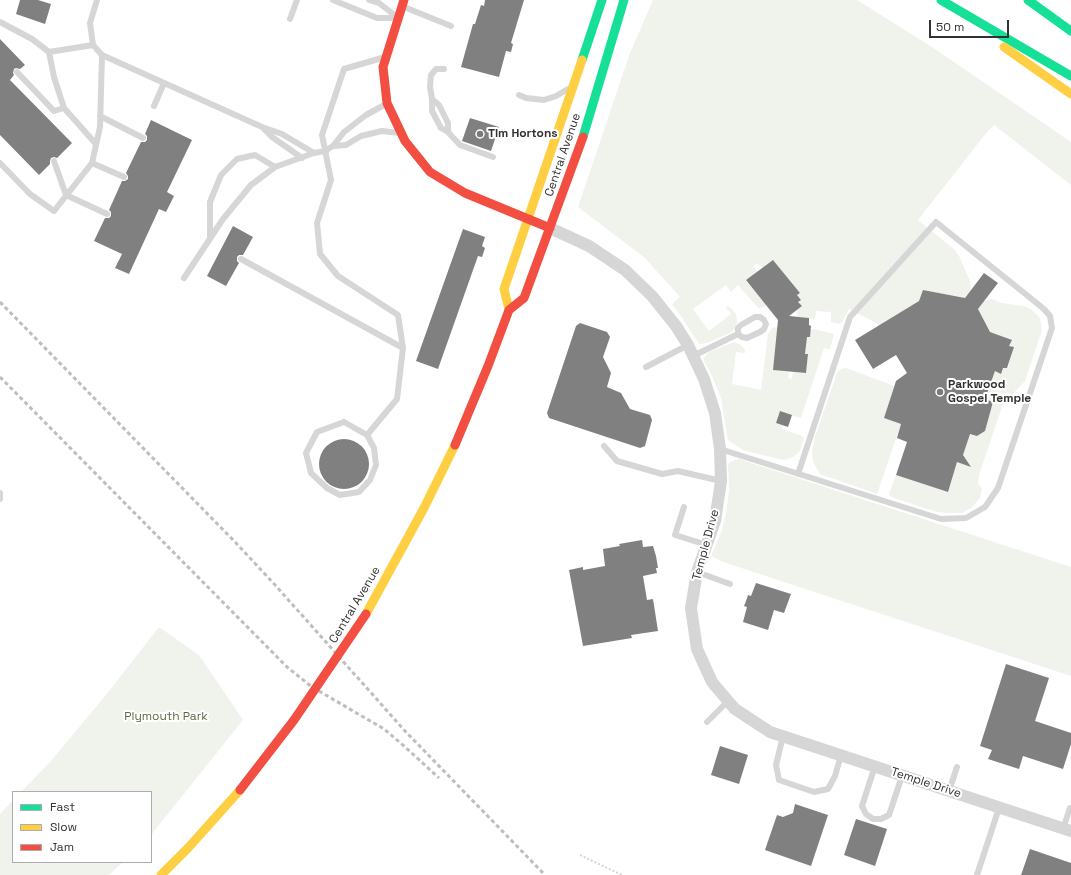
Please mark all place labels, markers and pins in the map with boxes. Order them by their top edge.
place label: Tim Hortons [488,127,558,141]
marker: Tim Hortons [475,129,485,139]
place label: Parkwood Gospel Temple [948,378,1031,406]
marker: Parkwood Gospel Temple [935,387,945,397]

